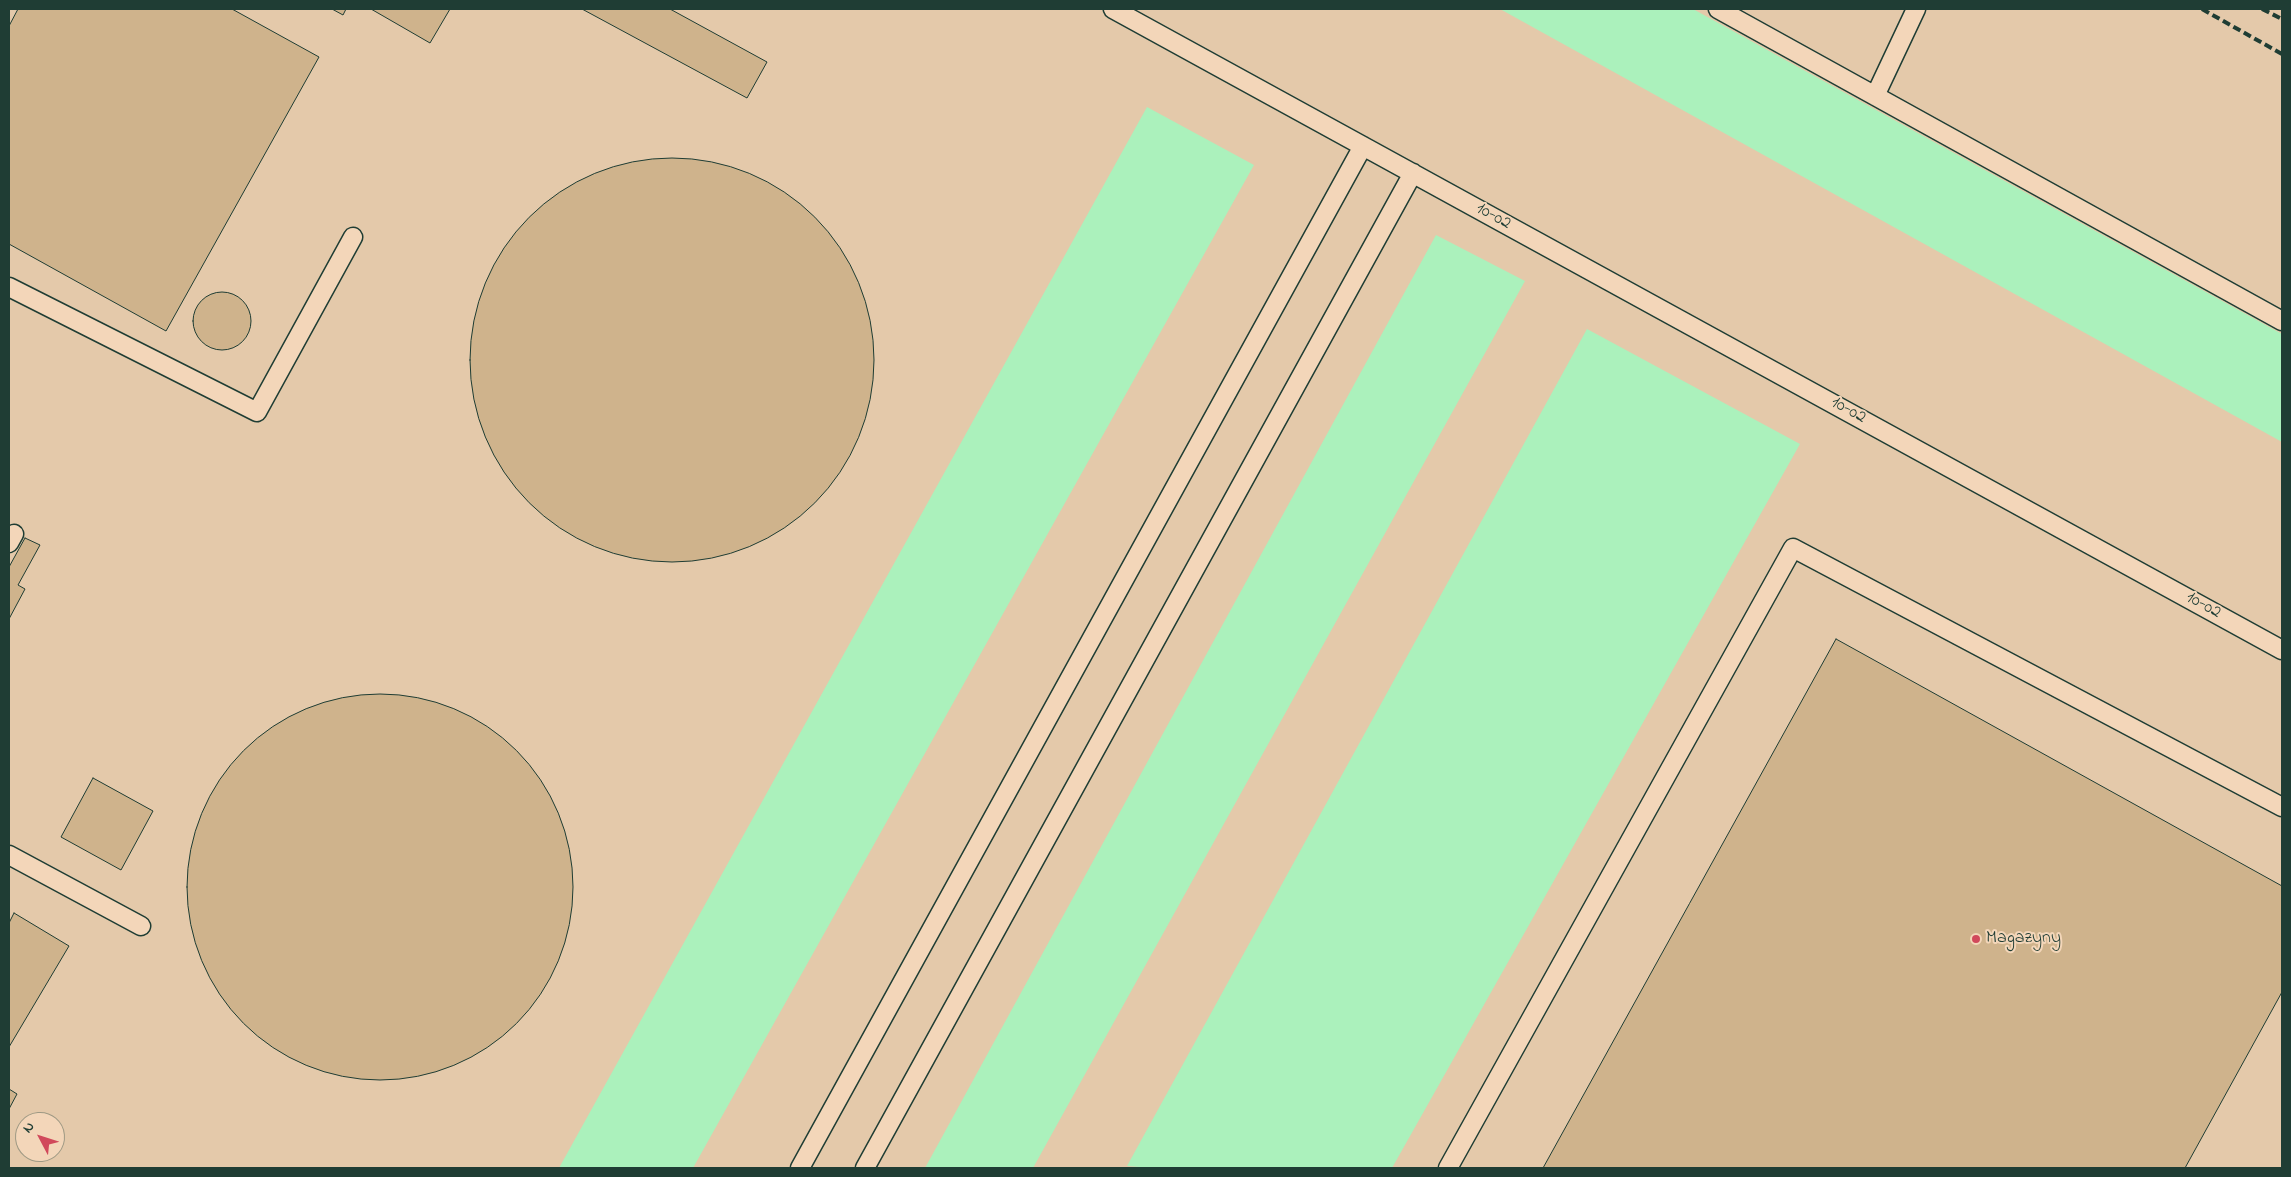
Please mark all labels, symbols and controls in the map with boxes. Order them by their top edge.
street label: 10-02 [1472,199,1514,235]
street label: 10-02 [1827,393,1869,429]
street label: 10-02 [2182,588,2224,624]
place label: Magazyny [1986,928,2061,950]
marker: Magazyny [1970,933,1982,945]
north arrow [15,1112,65,1162]
text: N [18,1117,40,1138]

